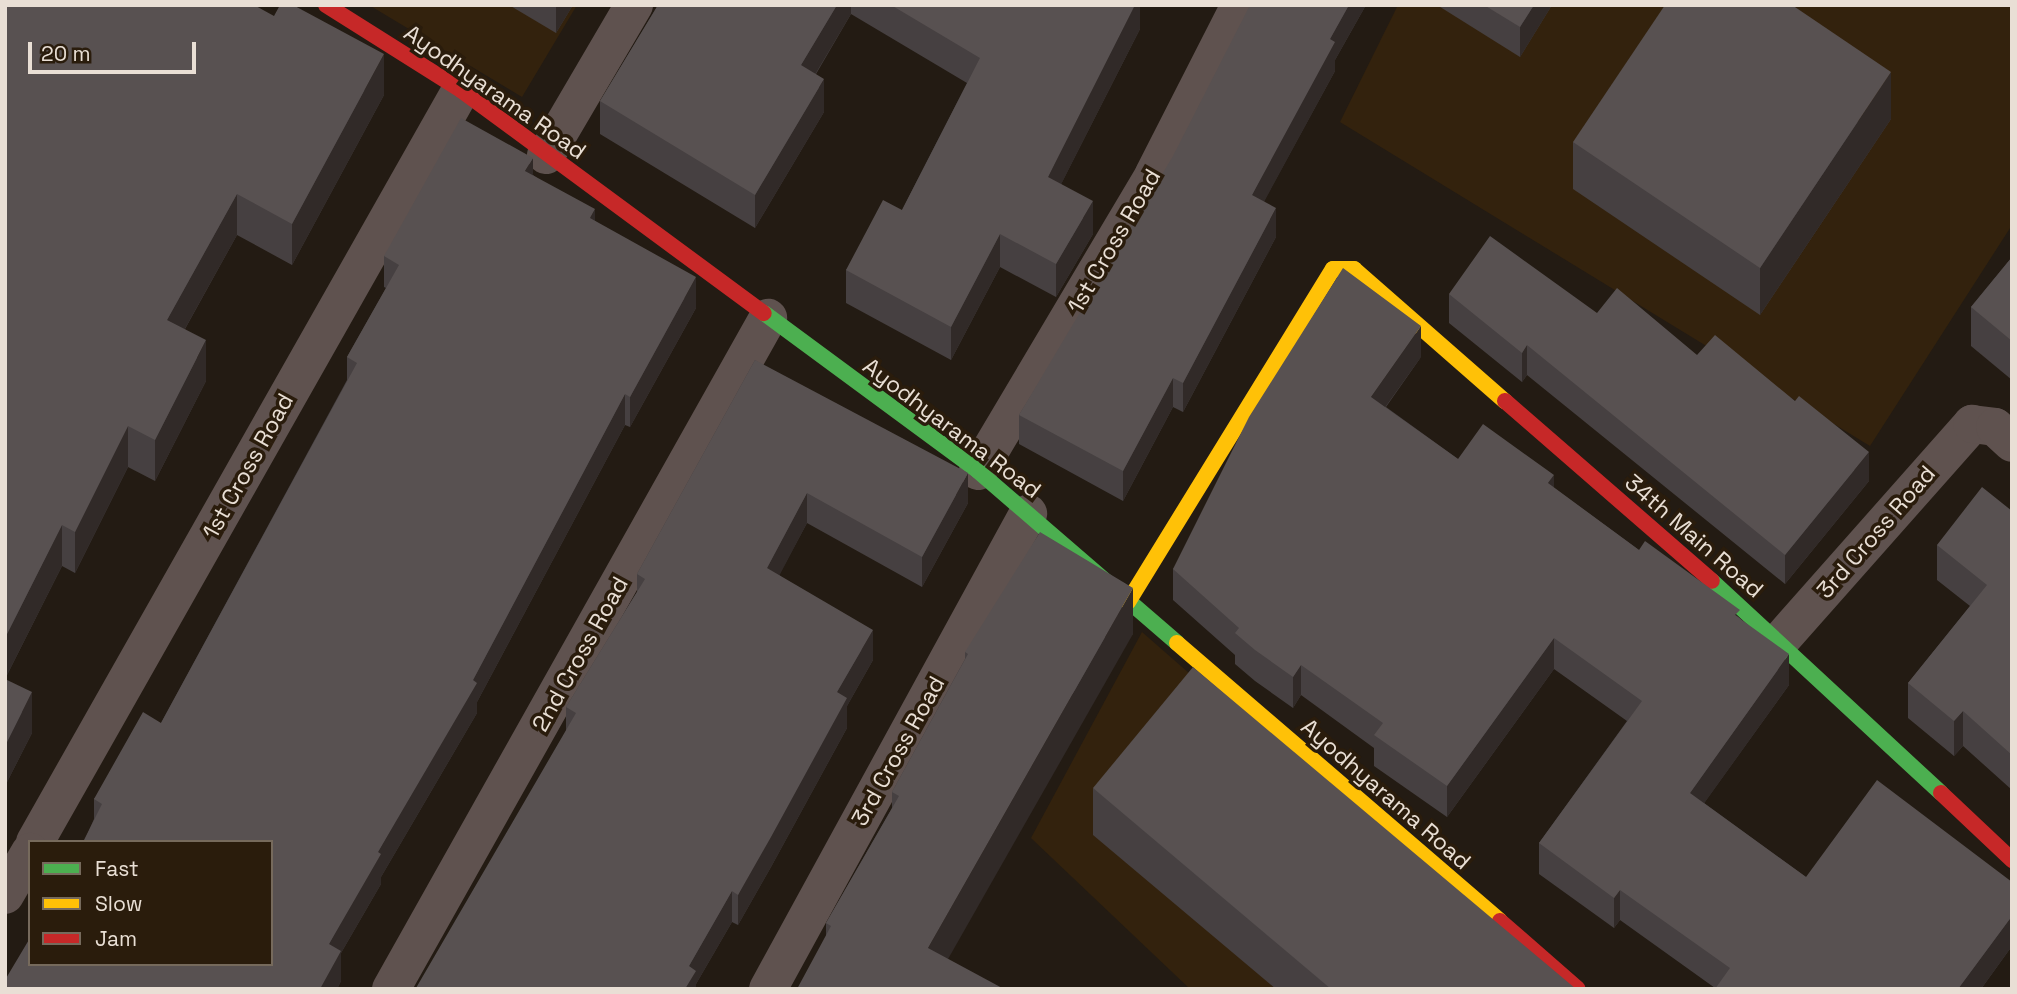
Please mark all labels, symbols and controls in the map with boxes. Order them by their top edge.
street label: Ayodhyarama Road [399,19,591,165]
scale bar [32,28,200,72]
text: 20 m [41,40,91,67]
street label: 1st Cross Road [1062,164,1166,318]
street label: Ayodhyarama Road [858,352,1046,504]
street label: 1st Cross Road [197,389,299,543]
street label: 3rd Cross Road [1811,460,1941,604]
street label: 34th Main Road [1619,468,1769,604]
street label: 2nd Cross Road [526,572,634,736]
street label: 3rd Cross Road [846,671,950,831]
street label: Ayodhyarama Road [1296,713,1476,875]
legend [28,840,273,966]
text: Fast [95,855,139,882]
text: Slow [95,890,143,917]
text: Jam [95,925,137,952]

